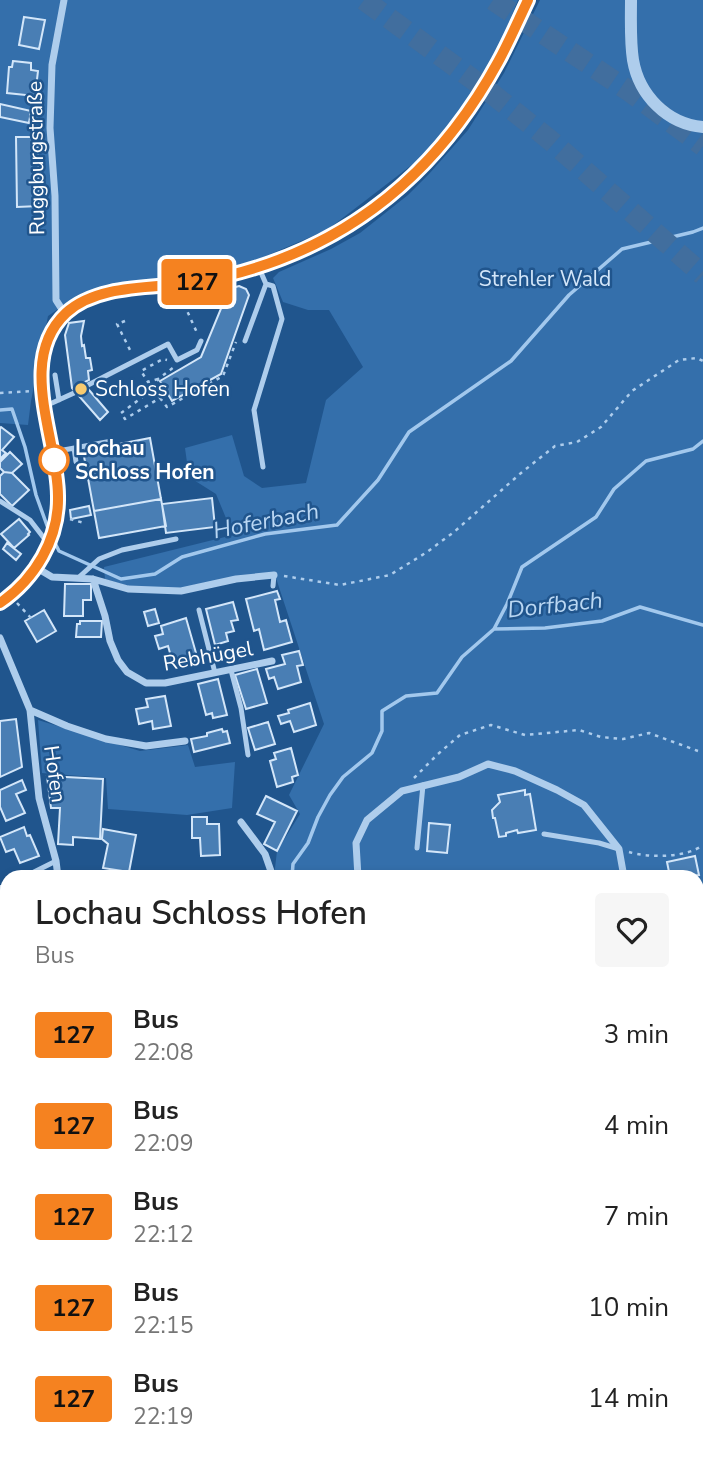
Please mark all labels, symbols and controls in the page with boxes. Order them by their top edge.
street label: Ruggburgstraße [21,81,51,235]
line badge: 127 [157,259,237,305]
park label: Strehler Wald [479,265,611,293]
text: 127 [175,266,219,298]
place label: Schloss Hofen [95,375,230,403]
marker: Schloss Hofen [73,381,89,397]
place label: Lochau Schloss Hofen [75,434,215,486]
marker: Lochau Schloss Hofen [39,445,69,475]
water label: Hoferbach [210,496,322,546]
water label: Dorfbach [506,585,604,625]
street label: Rebhügel [161,634,256,678]
street label: Hofen [37,744,73,804]
text: Lochau Schloss Hofen [35,891,367,936]
button: heart [595,893,669,967]
text: Bus [35,940,75,971]
text: Bus [133,1002,179,1037]
text: 3 min [604,1017,669,1052]
text: 127 [52,1019,95,1051]
text: 22:08 [133,1037,193,1068]
text: Bus [133,1093,179,1128]
text: 4 min [604,1108,669,1143]
text: 127 [52,1110,95,1142]
text: 22:09 [133,1128,193,1159]
text: Bus [133,1184,179,1219]
text: 7 min [604,1199,669,1234]
text: 127 [52,1201,95,1233]
text: 22:12 [133,1219,193,1250]
text: Bus [133,1275,179,1310]
text: 10 min [588,1290,669,1325]
text: 127 [52,1292,95,1324]
text: 22:15 [133,1310,193,1341]
text: Bus [133,1366,179,1401]
text: 14 min [588,1381,669,1416]
text: 127 [52,1383,95,1415]
text: 22:19 [133,1401,193,1432]

